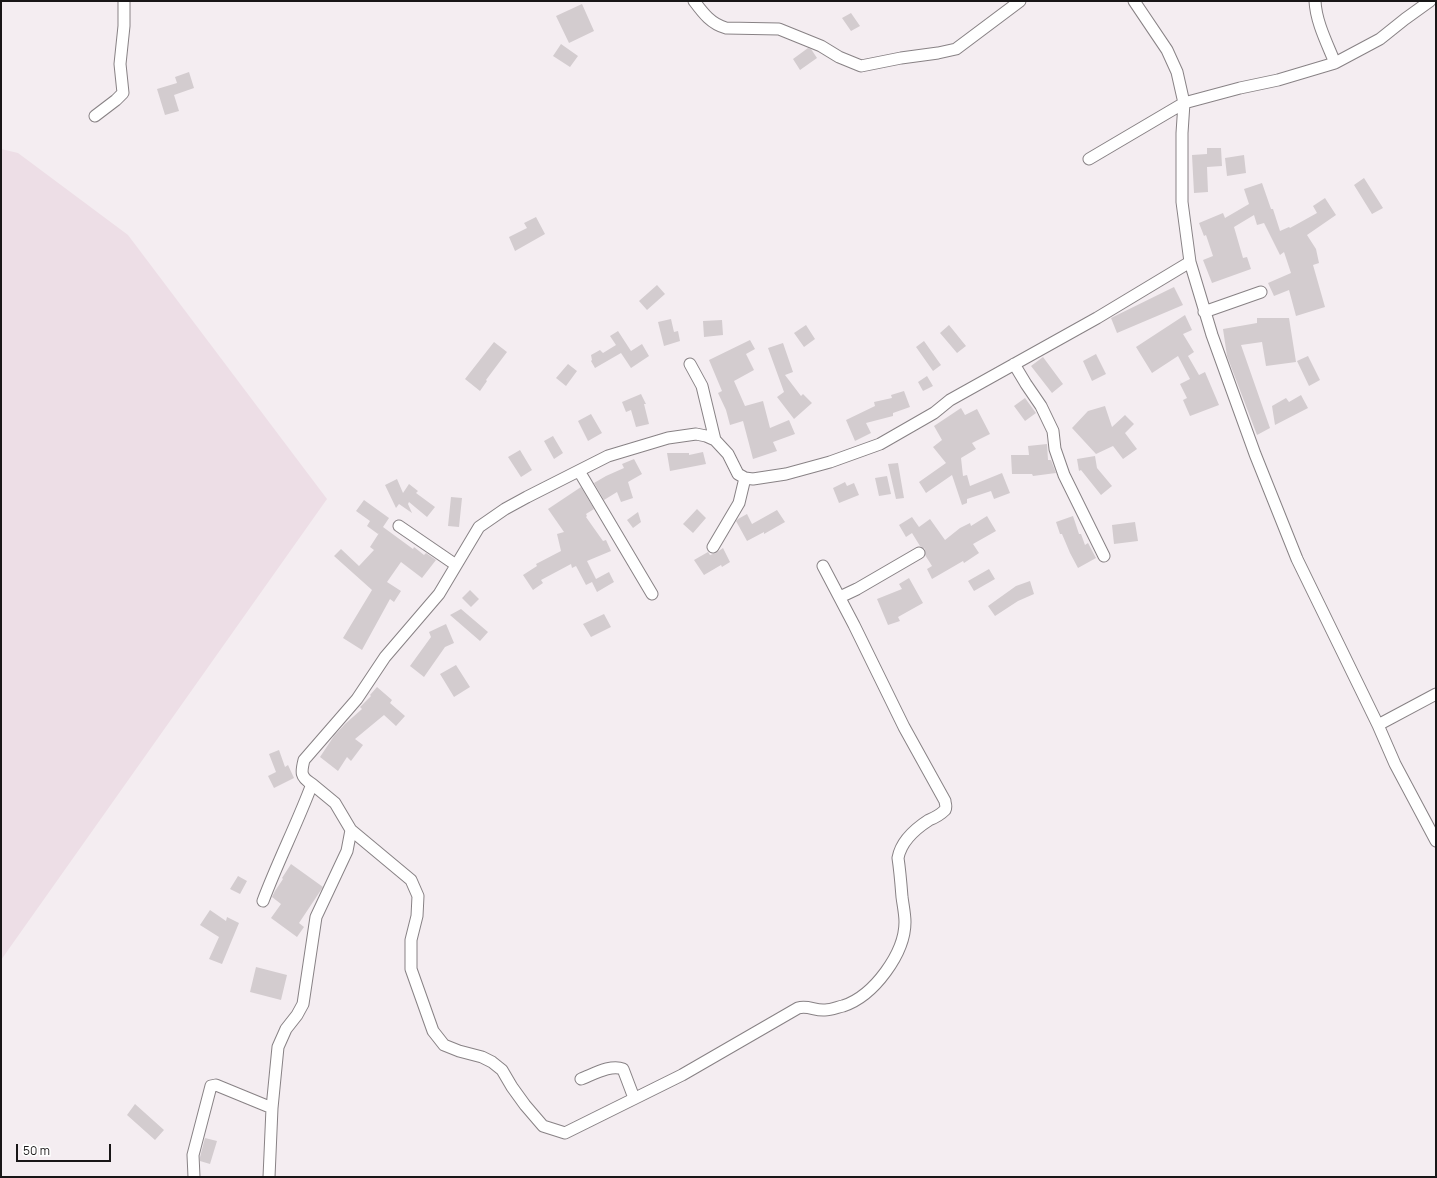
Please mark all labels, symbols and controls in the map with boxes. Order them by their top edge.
scale bar [18,1136,113,1162]
text: 50 m [23,1142,50,1159]

